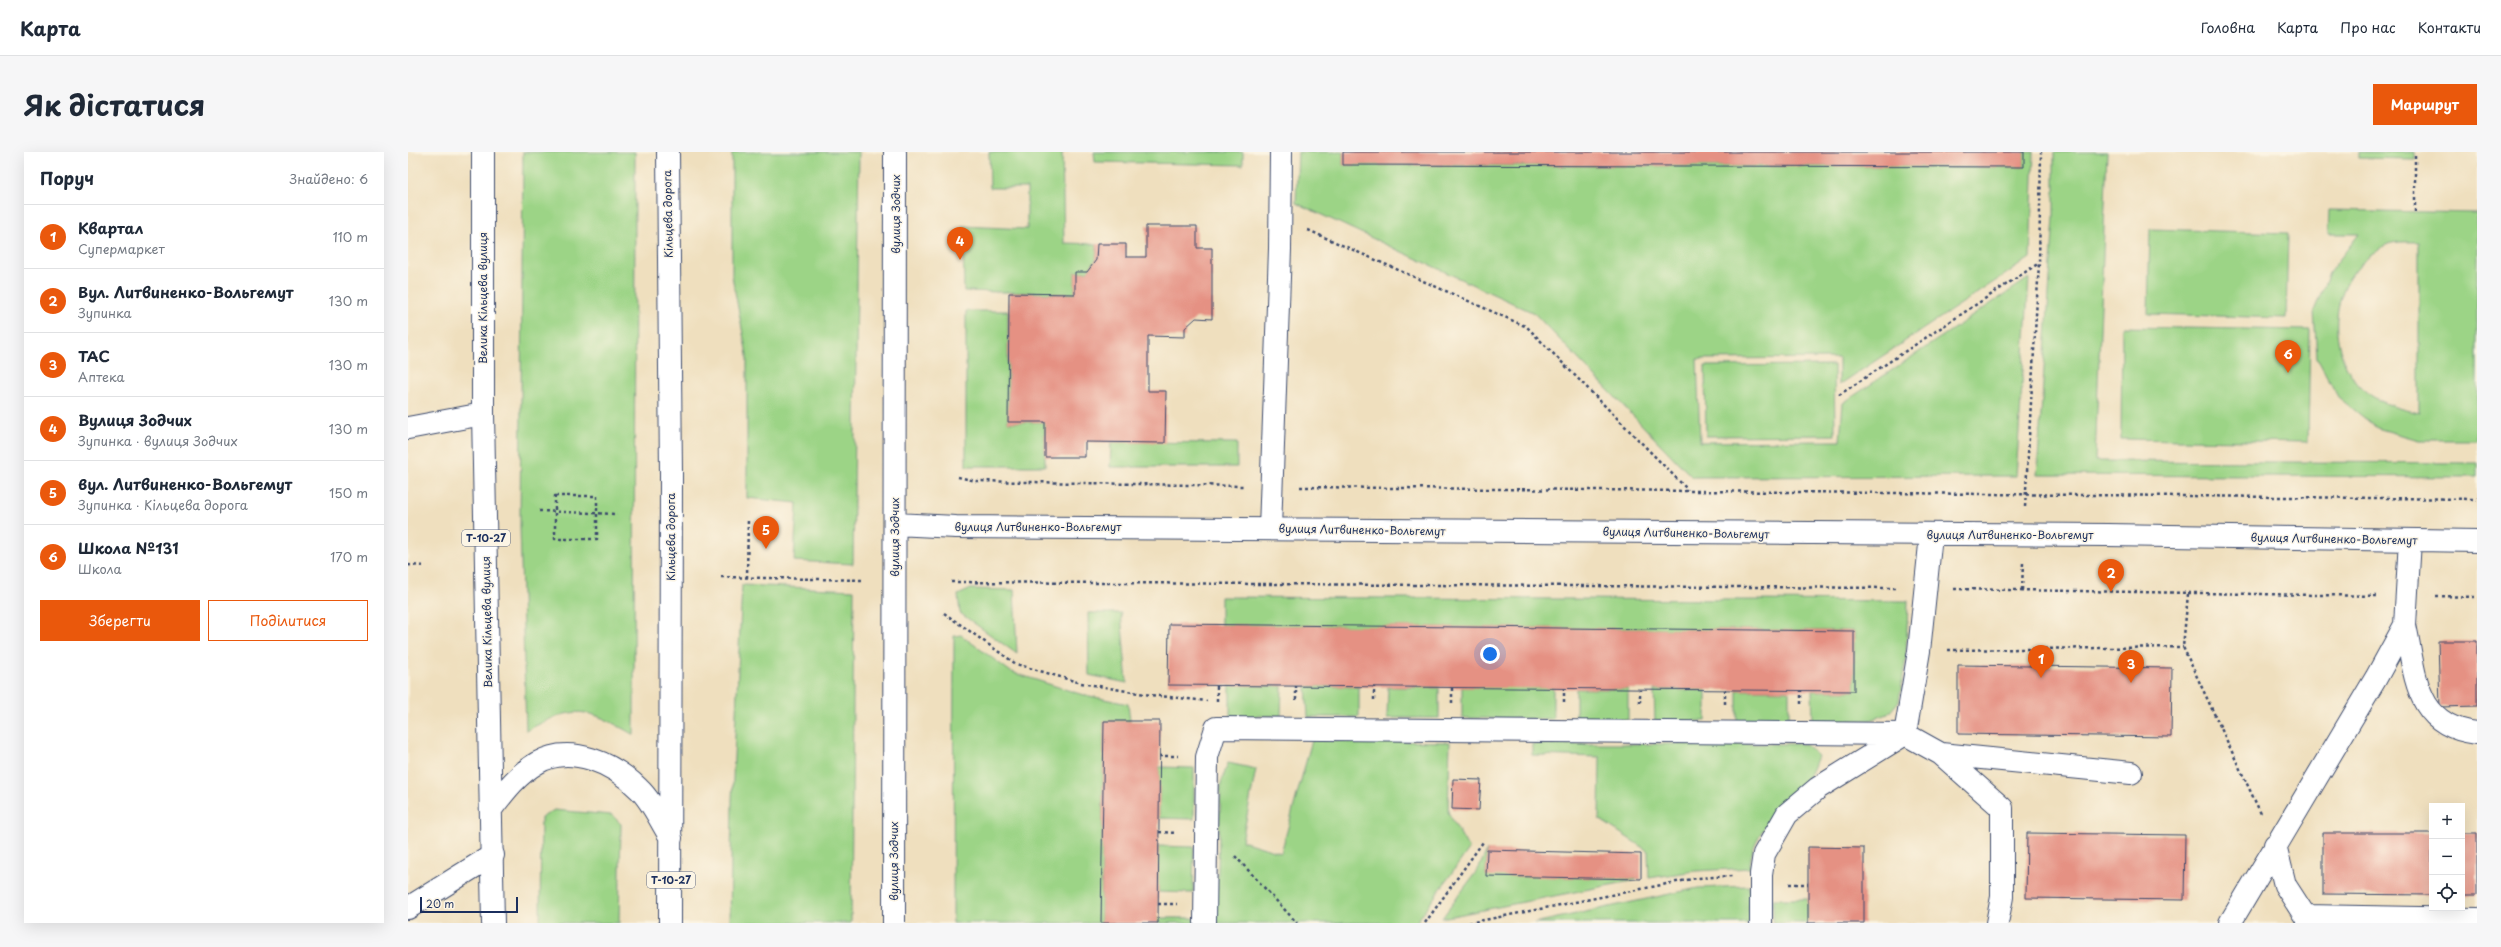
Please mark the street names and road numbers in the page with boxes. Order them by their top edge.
street label: Кільцева дорога [658,170,677,258]
street label: вулиця Зодчих [887,174,904,254]
street label: Велика Кільцева вулиця [474,232,491,364]
street label: Кільцева дорога [662,493,679,581]
street label: вулиця Зодчих [886,497,903,577]
street label: вулиця Литвиненко-Вольгемут [954,518,1122,535]
street label: вулиця Литвиненко-Вольгемут [1278,520,1446,539]
street label: вулиця Литвиненко-Вольгемут [1602,523,1770,542]
street label: вулиця Литвиненко-Вольгемут [1926,526,2094,543]
street label: вулиця Литвиненко-Вольгемут [2250,529,2418,548]
road number: Т-10-27 [462,530,510,546]
street label: Велика Кільцева вулиця [477,556,496,688]
street label: вулиця Зодчих [885,821,902,901]
road number: Т-10-27 [647,872,695,888]

